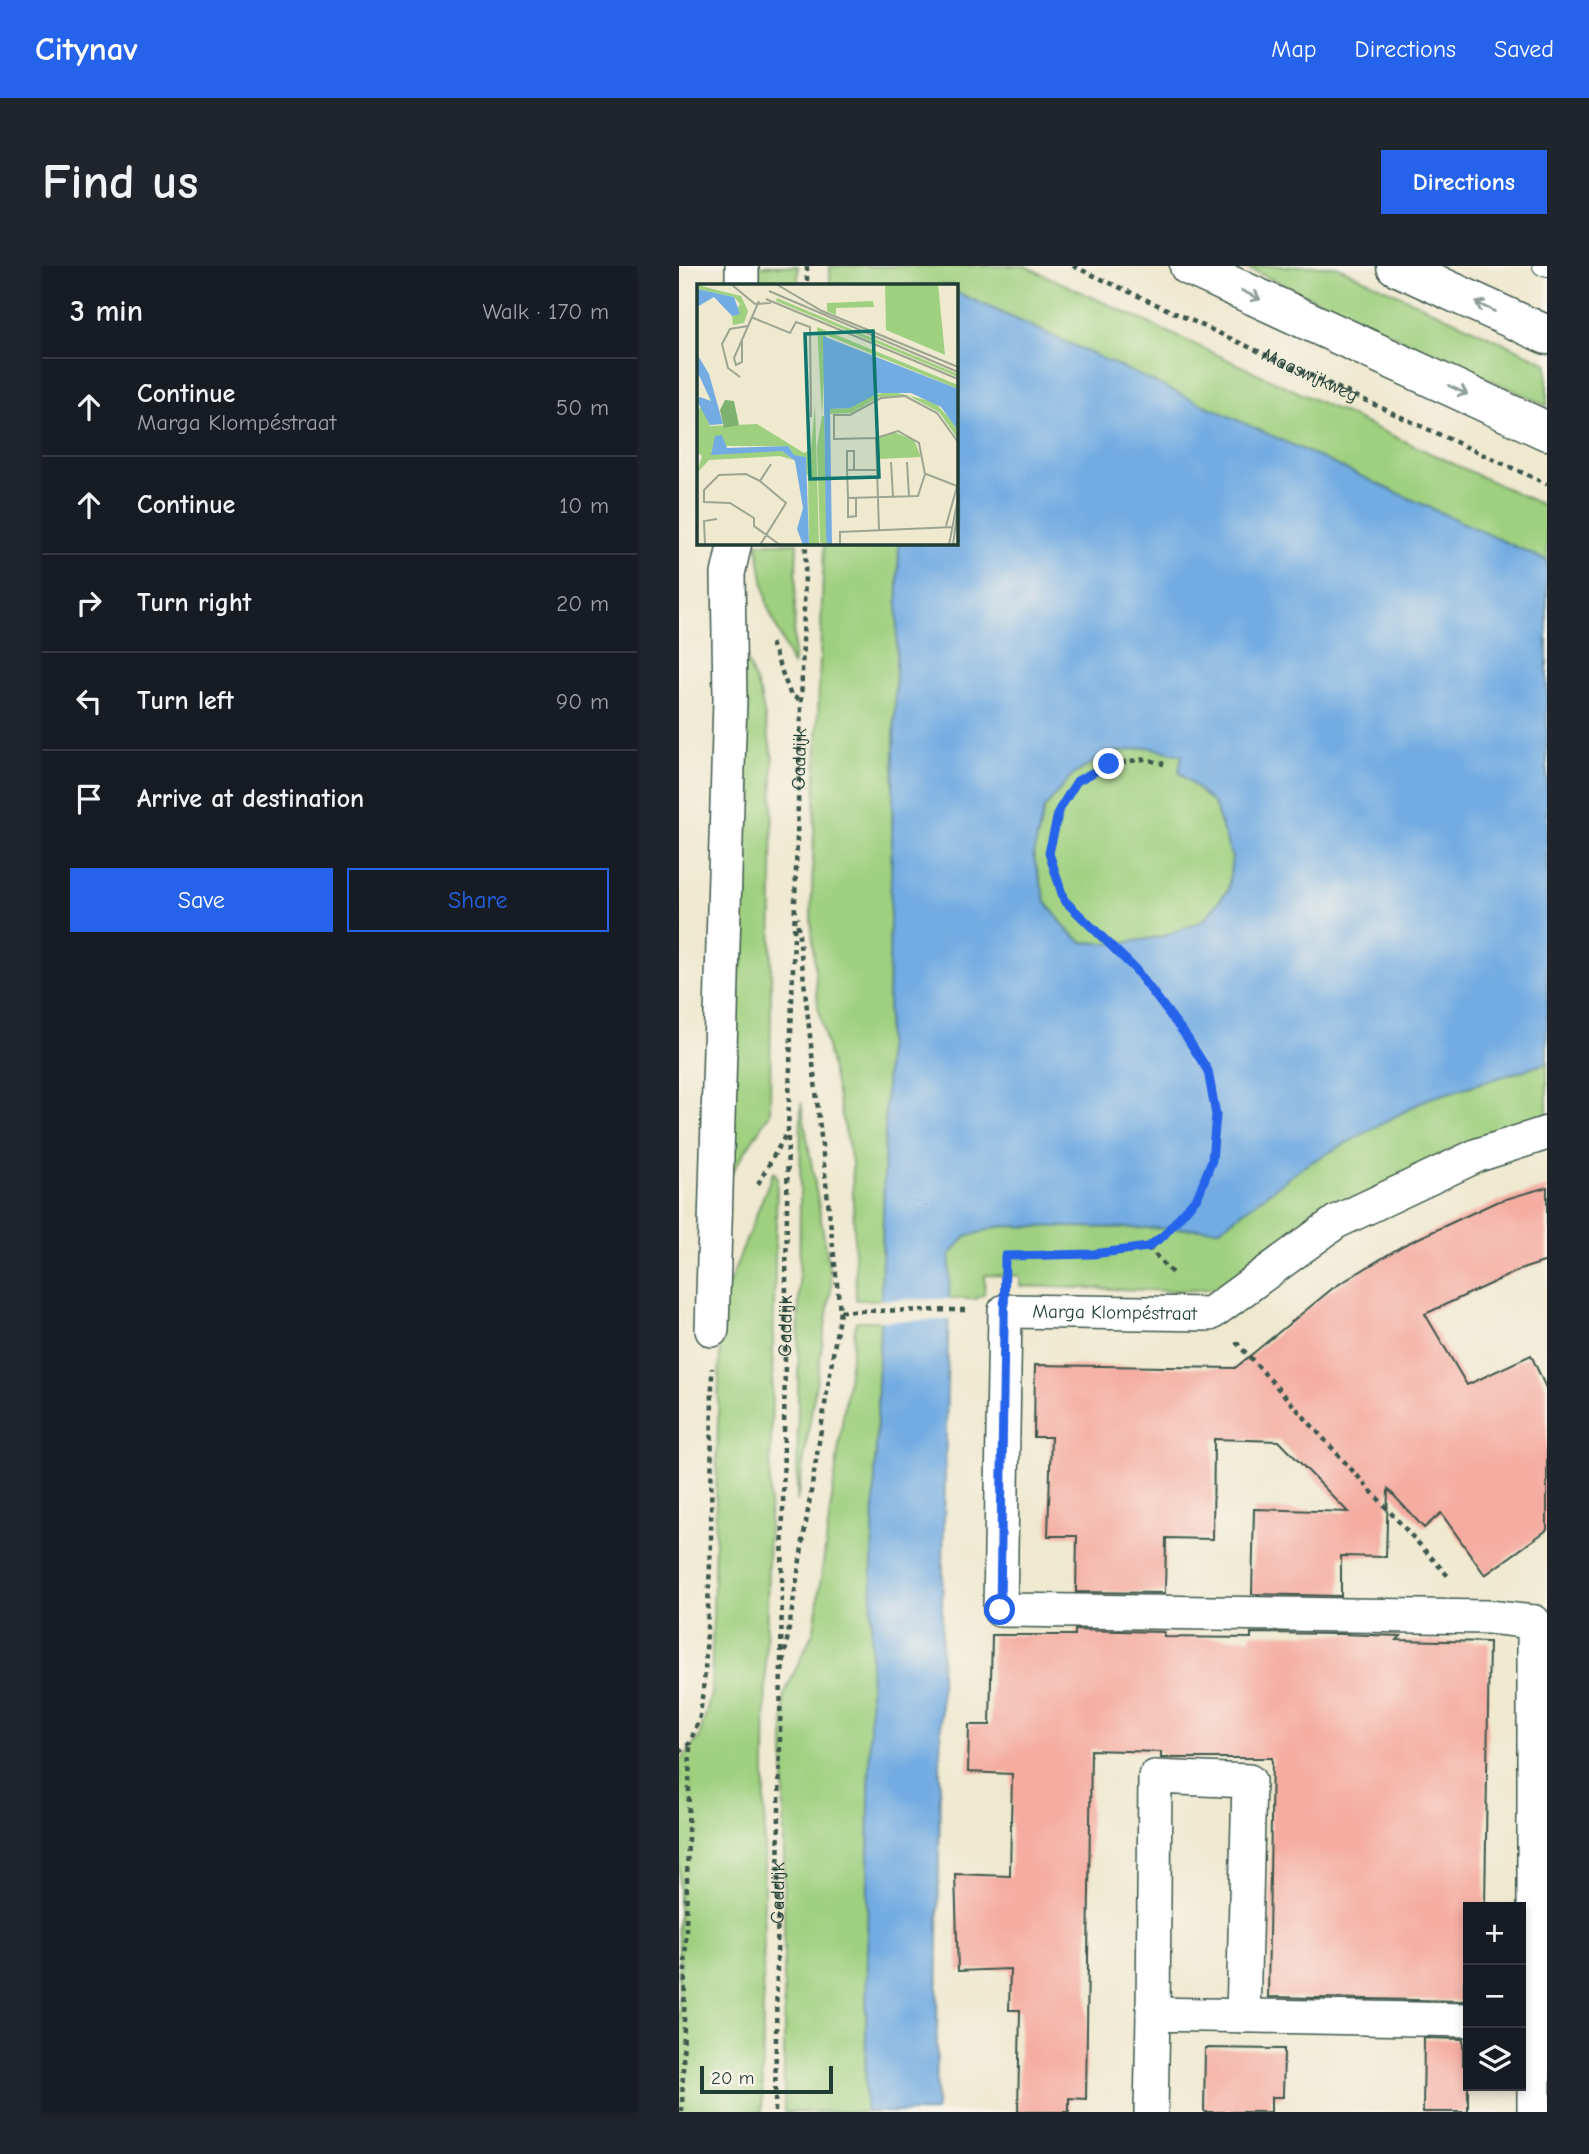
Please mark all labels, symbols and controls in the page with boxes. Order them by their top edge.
text: Citynav [35,30,138,68]
text: Map [1271,35,1317,63]
text: Directions [1355,35,1456,63]
text: Saved [1494,35,1554,63]
button: Directions [1381,150,1547,214]
text: Find us [42,154,198,210]
inset map [697,284,957,544]
one-way arrow [1240,288,1261,302]
text: 3 min [70,294,143,329]
text: Walk · 170 m [482,298,609,325]
one-way arrow [1475,300,1496,313]
street label: Maaswijkweg [1259,343,1362,407]
text: Continue [137,379,235,409]
one-way arrow [1447,384,1468,397]
icon: ahead [70,388,108,426]
text: 50 m [556,394,609,421]
text: Marga Klompéstraat [137,409,336,436]
icon: ahead [70,486,108,524]
text: Continue [137,490,235,520]
text: 10 m [559,492,609,519]
icon: right [70,584,108,622]
text: Turn right [137,588,251,618]
text: 20 m [556,590,609,617]
icon: left [70,682,108,720]
text: Turn left [137,686,234,716]
text: 90 m [556,688,609,715]
street label: Gaddijk [787,727,811,790]
route end [1093,748,1124,779]
icon: arrive [70,780,108,818]
text: Arrive at destination [137,784,364,814]
button: Save [70,868,333,932]
button: Share [347,868,609,932]
street label: Gaddijk [774,1294,797,1357]
street label: Marga Klompéstraat [1032,1300,1198,1325]
route start [984,1594,1015,1625]
street label: Gaddijk [766,1861,789,1924]
map controls [1463,1902,1526,2091]
button: + [1463,1902,1526,1965]
button: − [1463,1965,1526,2028]
button: layers [1463,2028,1526,2091]
scale bar [700,2063,833,2095]
text: 20 m [711,2067,755,2089]

